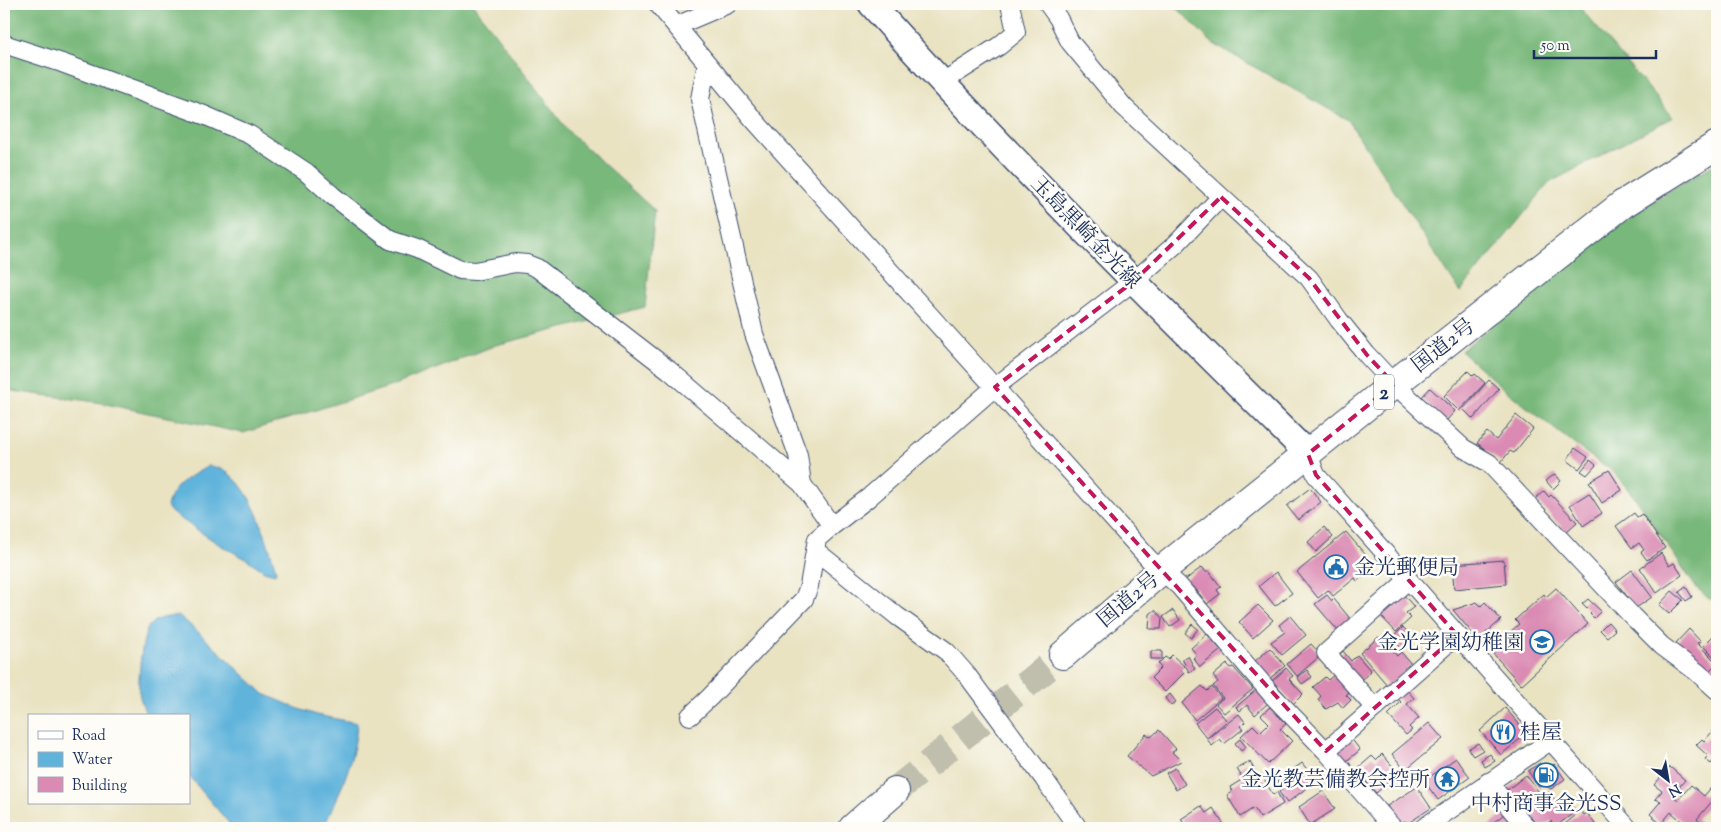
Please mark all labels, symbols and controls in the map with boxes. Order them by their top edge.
scale bar [1534,28,1656,60]
text: 50 m [1540,36,1570,57]
street label: 玉島黒崎金光線 [1023,170,1146,297]
street label: 国道2号 [1406,312,1482,381]
road number: 2 [1374,374,1394,410]
public building icon: 金光郵便局 [1323,554,1349,580]
place label: 金光郵便局 [1354,554,1459,584]
street label: 国道2号 [1092,566,1167,635]
place label: 金光学園幼稚園 [1377,629,1524,659]
school or university icon: 金光学園幼稚園 [1529,629,1555,655]
legend [28,714,190,804]
restaurant icon: 桂屋 [1490,719,1516,745]
place label: 桂屋 [1520,719,1562,749]
text: Road [72,726,106,747]
text: Water [72,750,113,771]
north arrow [1644,754,1694,804]
fuel station icon: 中村商事金光SS [1533,762,1559,788]
place label: 金光教芸備教会控所 [1241,766,1430,796]
temple icon: 金光教芸備教会控所 [1434,766,1460,792]
text: Building [72,776,127,797]
text: N [1664,778,1684,801]
place label: 中村商事金光SS [1470,790,1622,820]

